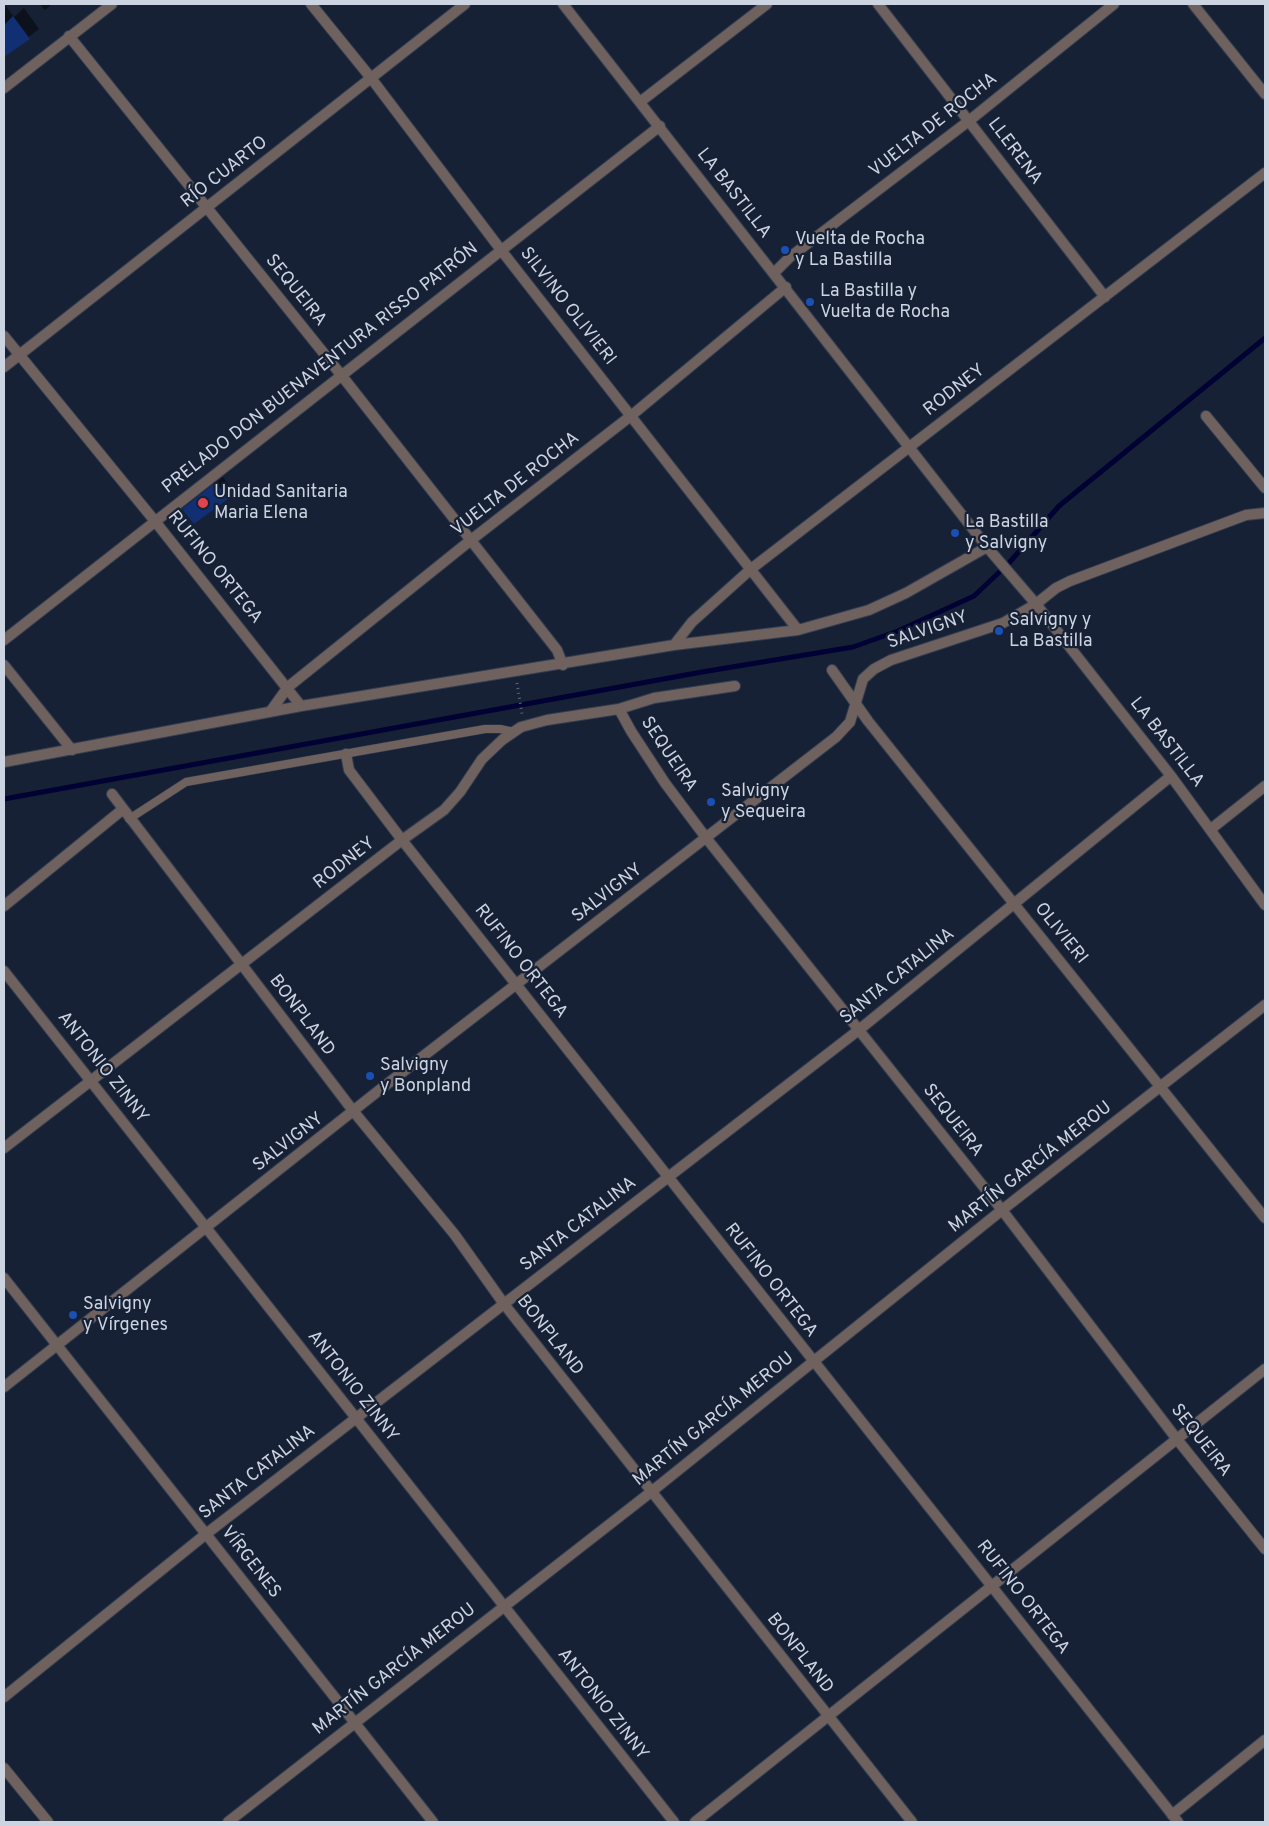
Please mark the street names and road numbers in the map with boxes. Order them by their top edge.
street label: VUELTA DE ROCHA [866,69,1002,183]
street label: LLERENA [982,114,1046,190]
street label: RÍO CUARTO [177,132,273,214]
street label: LA BASTILLA [691,145,775,243]
street label: PRELADO DON BUENAVENTURA RISSO PATRÓN [159,239,483,499]
street label: SILVINO OLIVIERI [514,244,620,370]
street label: SEQUEIRA [260,251,330,331]
street label: RODNEY [920,360,990,422]
street label: VUELTA DE ROCHA [448,428,584,542]
street label: RUFINO ORTEGA [162,507,266,629]
street label: SALVIGNY [885,607,971,655]
street label: LA BASTILLA [1124,694,1208,792]
street label: SEQUEIRA [635,713,701,797]
street label: RODNEY [310,833,380,895]
street label: SALVIGNY [568,860,648,928]
street label: OLIVIERI [1029,899,1091,969]
street label: RUFINO ORTEGA [469,901,571,1023]
street label: SANTA CATALINA [836,924,960,1030]
street label: BONPLAND [263,971,339,1061]
street label: ANTONIO ZINNY [52,1008,152,1128]
street label: SEQUEIRA [917,1080,987,1162]
street label: MARTÍN GARCÍA MEROU [945,1098,1117,1238]
street label: SALVIGNY [249,1109,329,1177]
street label: SANTA CATALINA [517,1173,641,1277]
street label: RUFINO ORTEGA [719,1220,821,1342]
street label: BONPLAND [511,1292,587,1380]
street label: ANTONIO ZINNY [302,1327,402,1447]
street label: MARTÍN GARCÍA MEROU [629,1348,799,1492]
street label: SEQUEIRA [1165,1400,1235,1482]
street label: SANTA CATALINA [196,1421,320,1525]
street label: VÍRGENES [215,1523,285,1603]
street label: RUFINO ORTEGA [971,1537,1073,1659]
street label: MARTÍN GARCÍA MEROU [309,1600,481,1740]
street label: BONPLAND [761,1610,837,1698]
street label: ANTONIO ZINNY [552,1645,652,1765]

